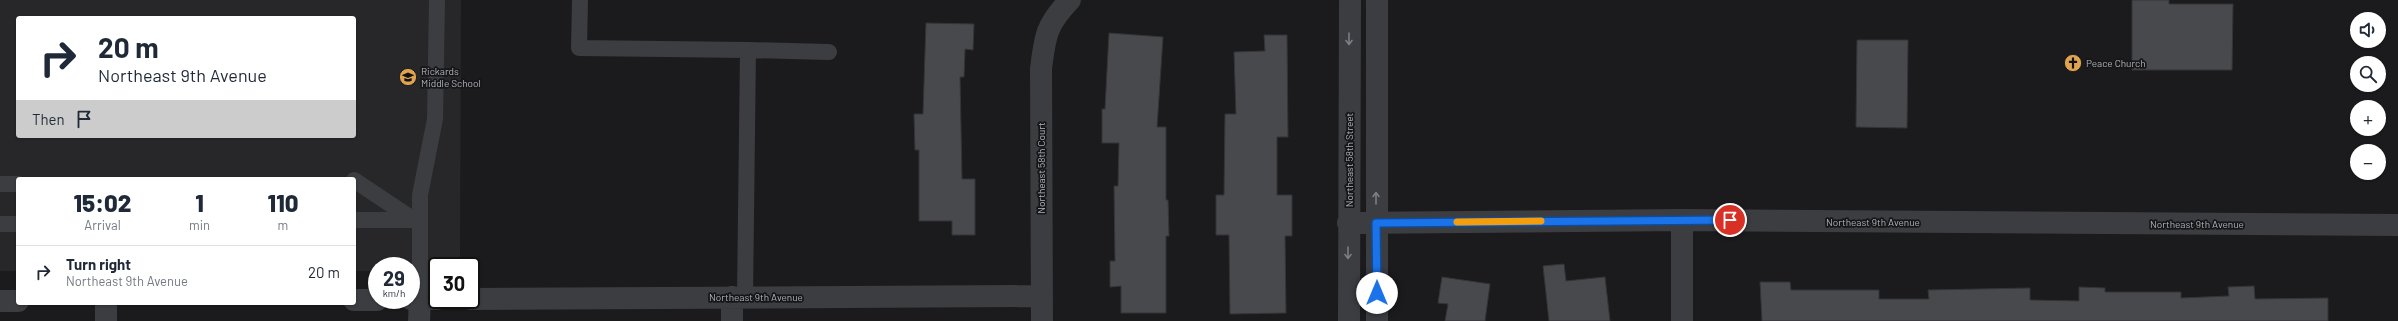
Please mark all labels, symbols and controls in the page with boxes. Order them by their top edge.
map controls [2350,12,2386,180]
button: sound [2350,12,2386,48]
text: 20 m [98,30,159,64]
icon: right [32,32,84,84]
one-way arrow [1346,32,1353,45]
church icon: Peace Church [2063,53,2083,73]
button: search [2350,56,2386,92]
place label: Peace Church [2086,57,2146,69]
text: Northeast 9th Avenue [98,64,267,86]
place label: Rickards Middle School [421,65,481,89]
school or university icon: Rickards Middle School [398,67,418,87]
button: + [2350,100,2386,136]
icon: arrive [73,108,95,130]
text: Then [32,110,65,128]
street label: Northeast 58th Street [1343,112,1355,207]
street label: Northeast 58th Court [1035,122,1047,214]
button: − [2350,144,2386,180]
text: 15:02 [74,188,131,217]
text: 1 [195,188,204,217]
text: 110 [268,188,298,217]
one-way arrow [1372,192,1380,205]
pin [1713,203,1747,237]
icon: arrive [1719,209,1741,231]
street label: Northeast 9th Avenue [1826,216,1920,228]
text: Arrival [84,217,121,233]
text: min [189,217,210,233]
text: m [278,217,288,233]
street label: Northeast 9th Avenue [2150,218,2244,230]
one-way arrow [1344,246,1352,259]
text: Turn right [66,255,131,273]
speed limit sign: 30 [428,257,480,309]
icon: right [32,261,54,283]
text: 20 m [308,263,340,281]
text: 29 [383,266,405,290]
position arrow [1356,272,1398,314]
text: Northeast 9th Avenue [66,273,188,289]
text: km/h [383,287,405,299]
street label: Northeast 9th Avenue [709,291,803,303]

